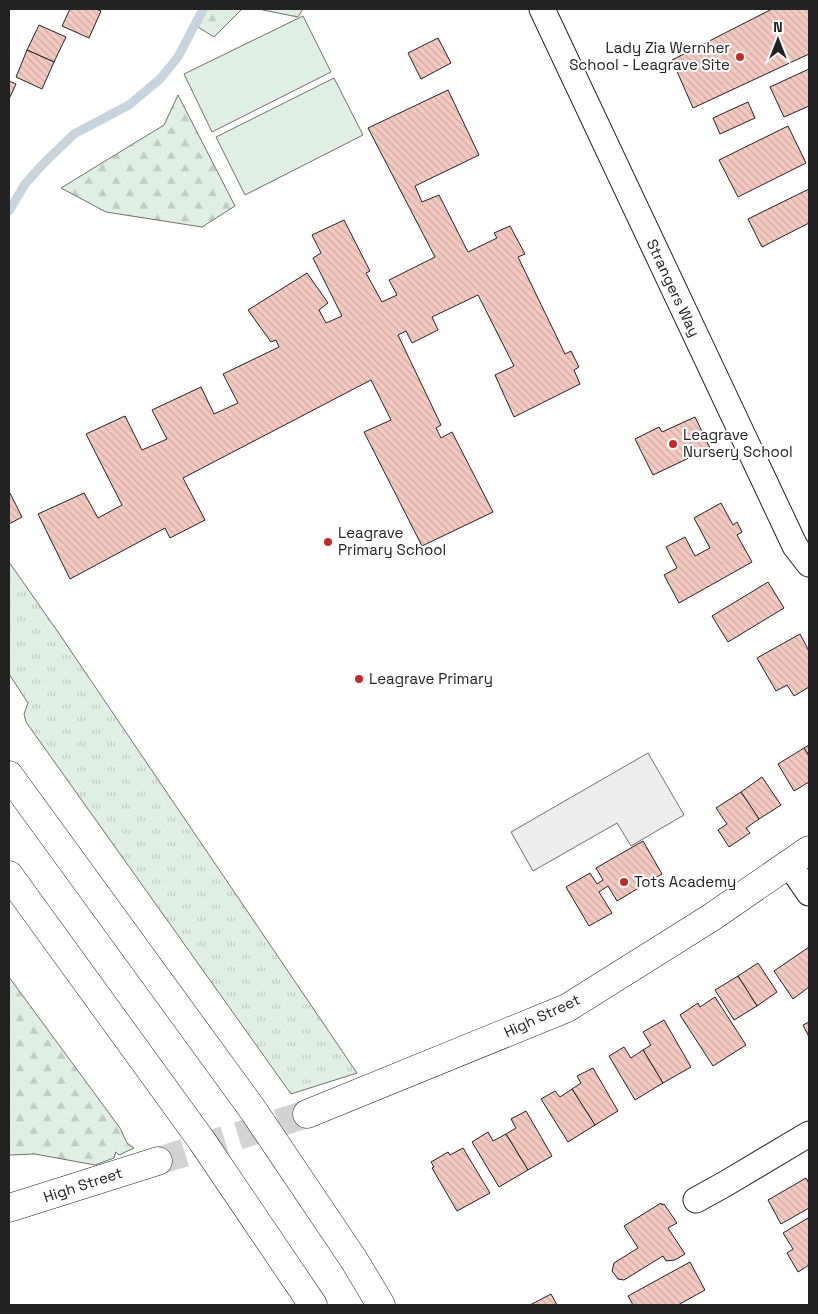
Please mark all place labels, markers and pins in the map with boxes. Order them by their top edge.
place label: Lady Zia Wernher School - Leagrave Site [569,38,730,74]
marker: Lady Zia Wernher School - Leagrave Site [734,51,746,63]
place label: Leagrave Nursery School [683,425,793,461]
marker: Leagrave Nursery School [667,438,679,450]
place label: Leagrave Primary School [338,523,446,559]
marker: Leagrave Primary School [322,536,334,548]
place label: Leagrave Primary [369,669,493,688]
marker: Leagrave Primary [353,673,365,685]
place label: Tots Academy [634,872,736,891]
marker: Tots Academy [618,876,630,888]

